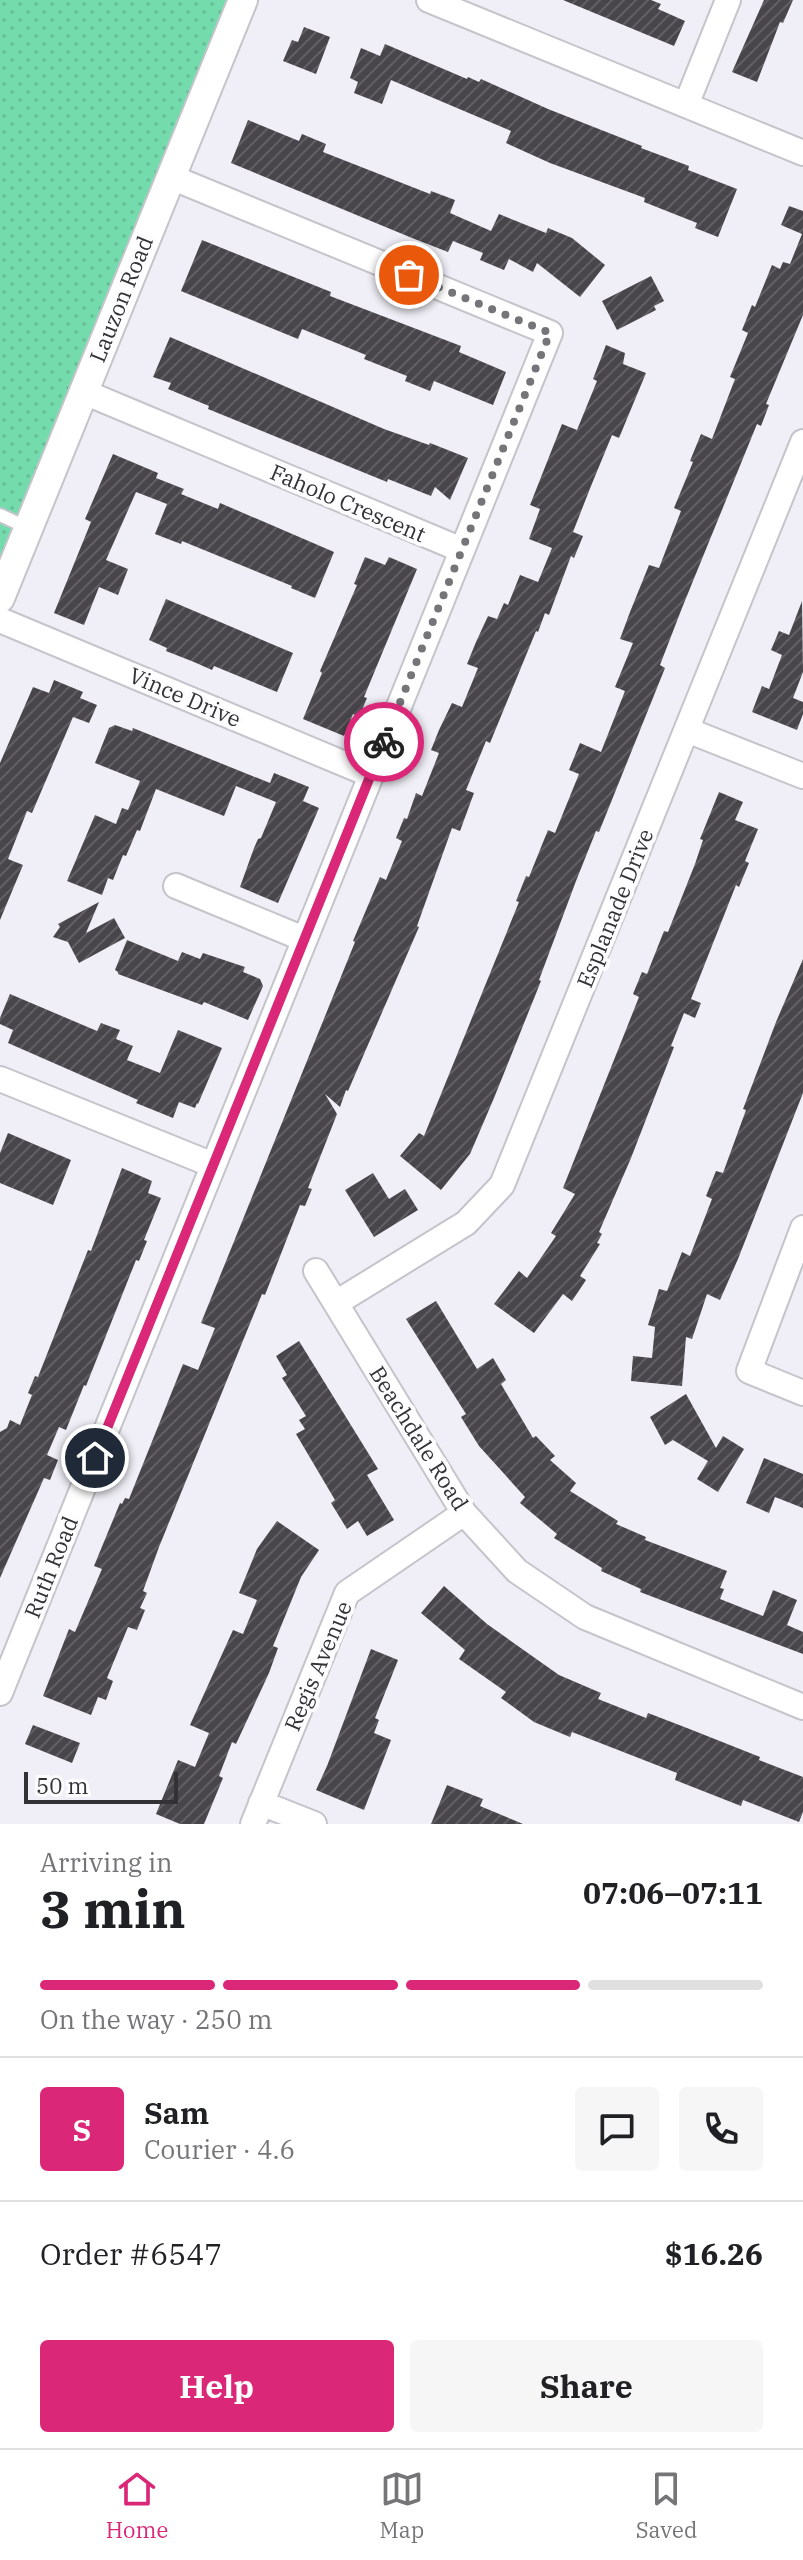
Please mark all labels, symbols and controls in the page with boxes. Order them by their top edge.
street label: Lauzon Road [82,231,159,366]
pin [375,241,443,309]
icon: bag [387,253,431,297]
street label: Faholo Crescent [266,457,431,548]
street label: Vince Drive [125,660,246,733]
courier [344,702,424,782]
icon: bike [362,720,406,764]
street label: Esplanade Drive [569,824,660,992]
street label: Beachdale Road [363,1360,475,1515]
pin [61,1424,129,1492]
icon: home [73,1436,117,1480]
street label: Ruth Road [17,1512,84,1622]
street label: Regis Avenue [277,1596,358,1735]
scale bar [24,1768,178,1804]
text: 50 m [36,1771,88,1800]
text: Arriving in [40,1845,173,1879]
text: 07:06–07:11 [583,1873,763,1912]
text: 3 min [40,1875,186,1942]
text: On the way · 250 m [40,2002,273,2036]
button: chat [575,2087,659,2171]
button: phone [679,2087,763,2171]
text: Sam [144,2093,209,2132]
text: S [73,2110,91,2149]
text: Courier · 4.6 [144,2132,295,2166]
text: Order #6547 [40,2234,222,2273]
text: $16.26 [665,2234,763,2273]
button: Help [40,2340,394,2432]
button: Share [410,2340,763,2432]
tab: Home [106,2467,168,2544]
tab: Map [380,2467,424,2544]
tab: Saved [636,2467,697,2544]

